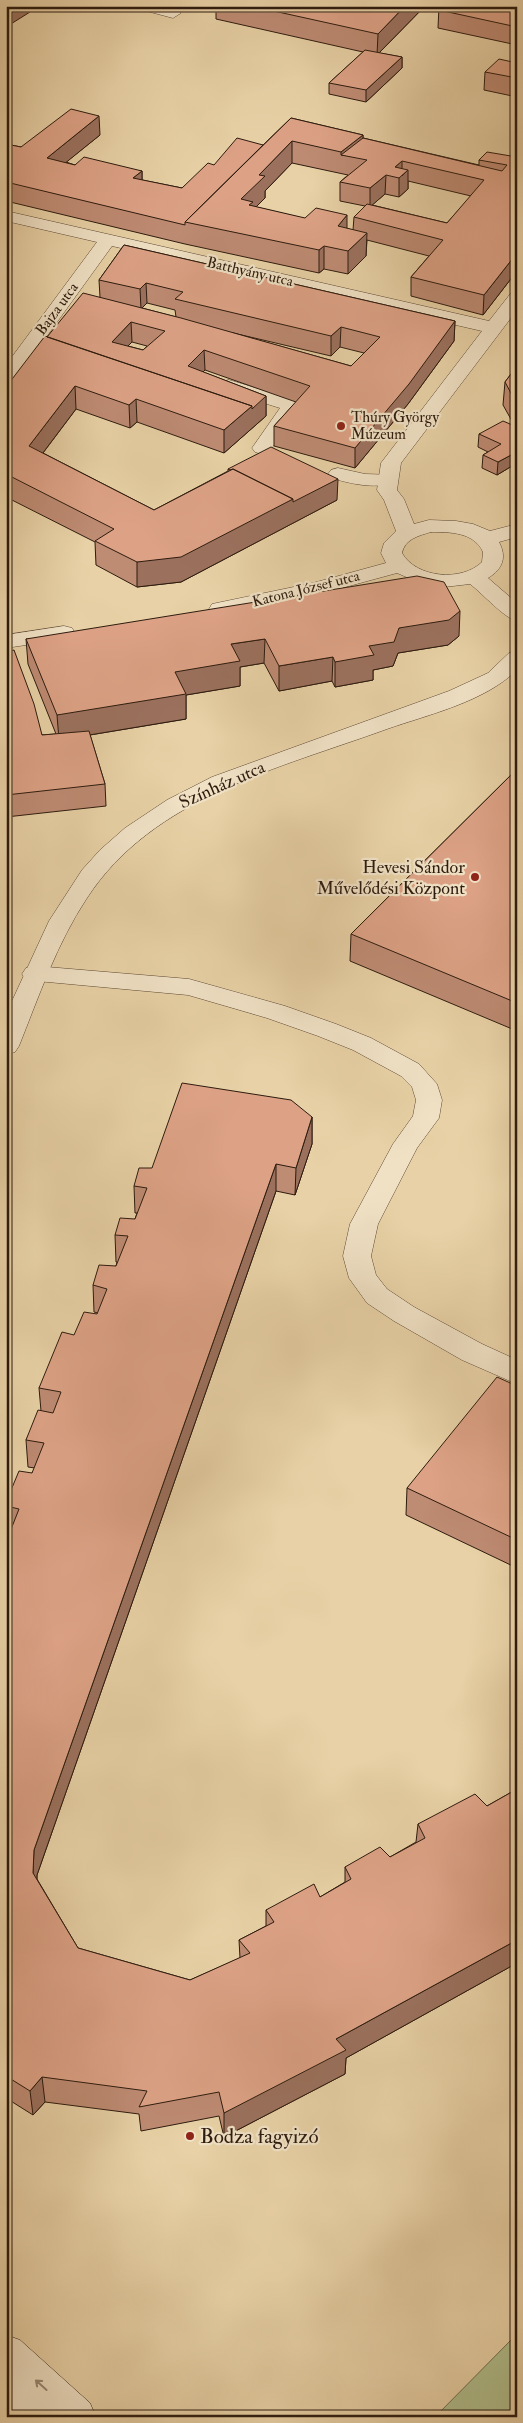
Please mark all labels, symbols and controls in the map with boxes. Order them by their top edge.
street label: Batthyány utca [205,253,296,291]
street label: Bajza utca [31,278,83,339]
place label: Thúry György Múzeum [351,408,439,444]
marker: Thúry György Múzeum [335,420,347,432]
street label: Katona József utca [250,566,363,613]
street label: Színház utca [175,756,269,814]
place label: Hevesi Sándor Művelődési Központ [317,856,465,900]
marker: Hevesi Sándor Művelődési Központ [469,871,481,883]
place label: Bodza fagyizó [200,2123,319,2150]
marker: Bodza fagyizó [184,2130,196,2142]
one-way arrow [35,2379,48,2391]

